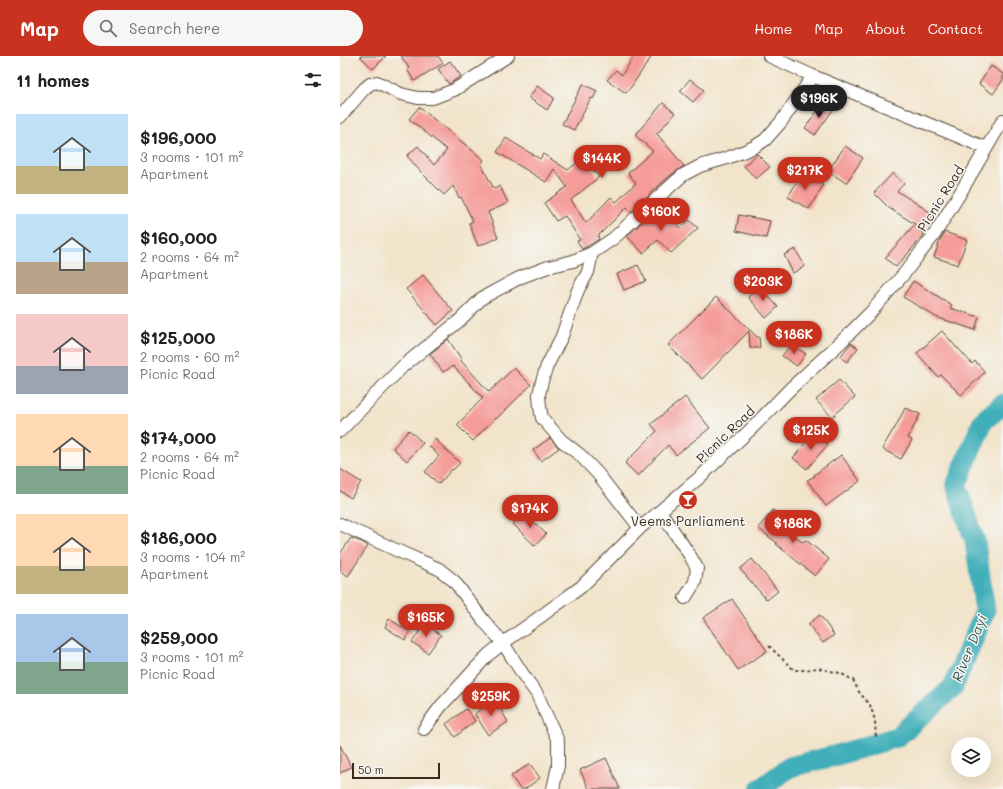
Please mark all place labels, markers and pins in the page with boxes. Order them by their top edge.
pin: $196K [791,85,847,119]
pin: $144K [574,145,630,179]
pin: $217K [777,157,833,191]
pin: $160K [633,198,689,232]
pin: $203K [735,268,791,302]
pin: $186K [766,321,822,355]
pin: $125K [783,417,839,451]
bar icon: Veems Parliament [677,489,699,511]
pin: $174K [502,495,558,529]
pin: $186K [765,510,821,544]
place label: Veems Parliament [631,512,746,529]
pin: $165K [398,604,454,638]
pin: $259K [463,683,519,717]

